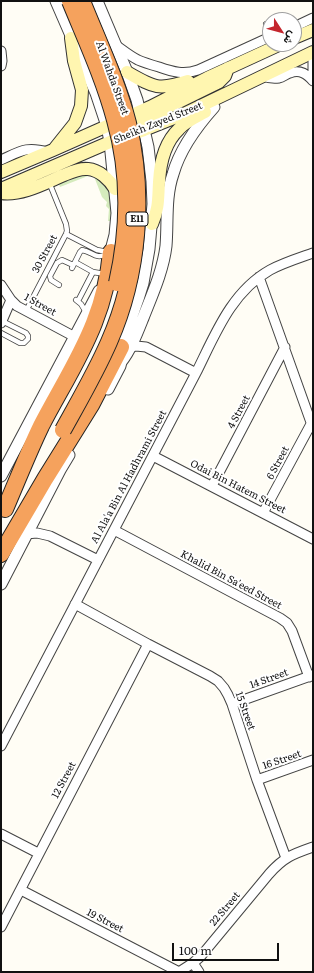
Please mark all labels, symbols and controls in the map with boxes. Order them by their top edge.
north arrow [262,12,302,52]
text: ش [281,28,301,49]
street label: Al Wahda Street [93,40,131,116]
street label: Sheikh Zayed Street [112,100,204,146]
road number: E11 [126,212,148,226]
street label: 30 Street [30,233,60,275]
street label: 1 Street [22,291,58,319]
street label: 4 Street [225,393,253,431]
street label: Al Ala'a Bin Al Hadhrami Street [89,408,169,546]
street label: 6 Street [264,444,292,482]
street label: Odai Bin Hatem Street [188,458,288,516]
street label: Khalid Bin Sa'eed Street [178,548,284,612]
street label: 14 Street [248,667,290,691]
street label: 15 Street [233,690,257,732]
street label: 16 Street [261,748,303,772]
street label: 12 Street [49,760,79,800]
street label: 22 Street [207,890,243,928]
street label: 19 Street [84,907,126,935]
scale bar [174,935,281,961]
text: 100 m [179,941,212,959]

